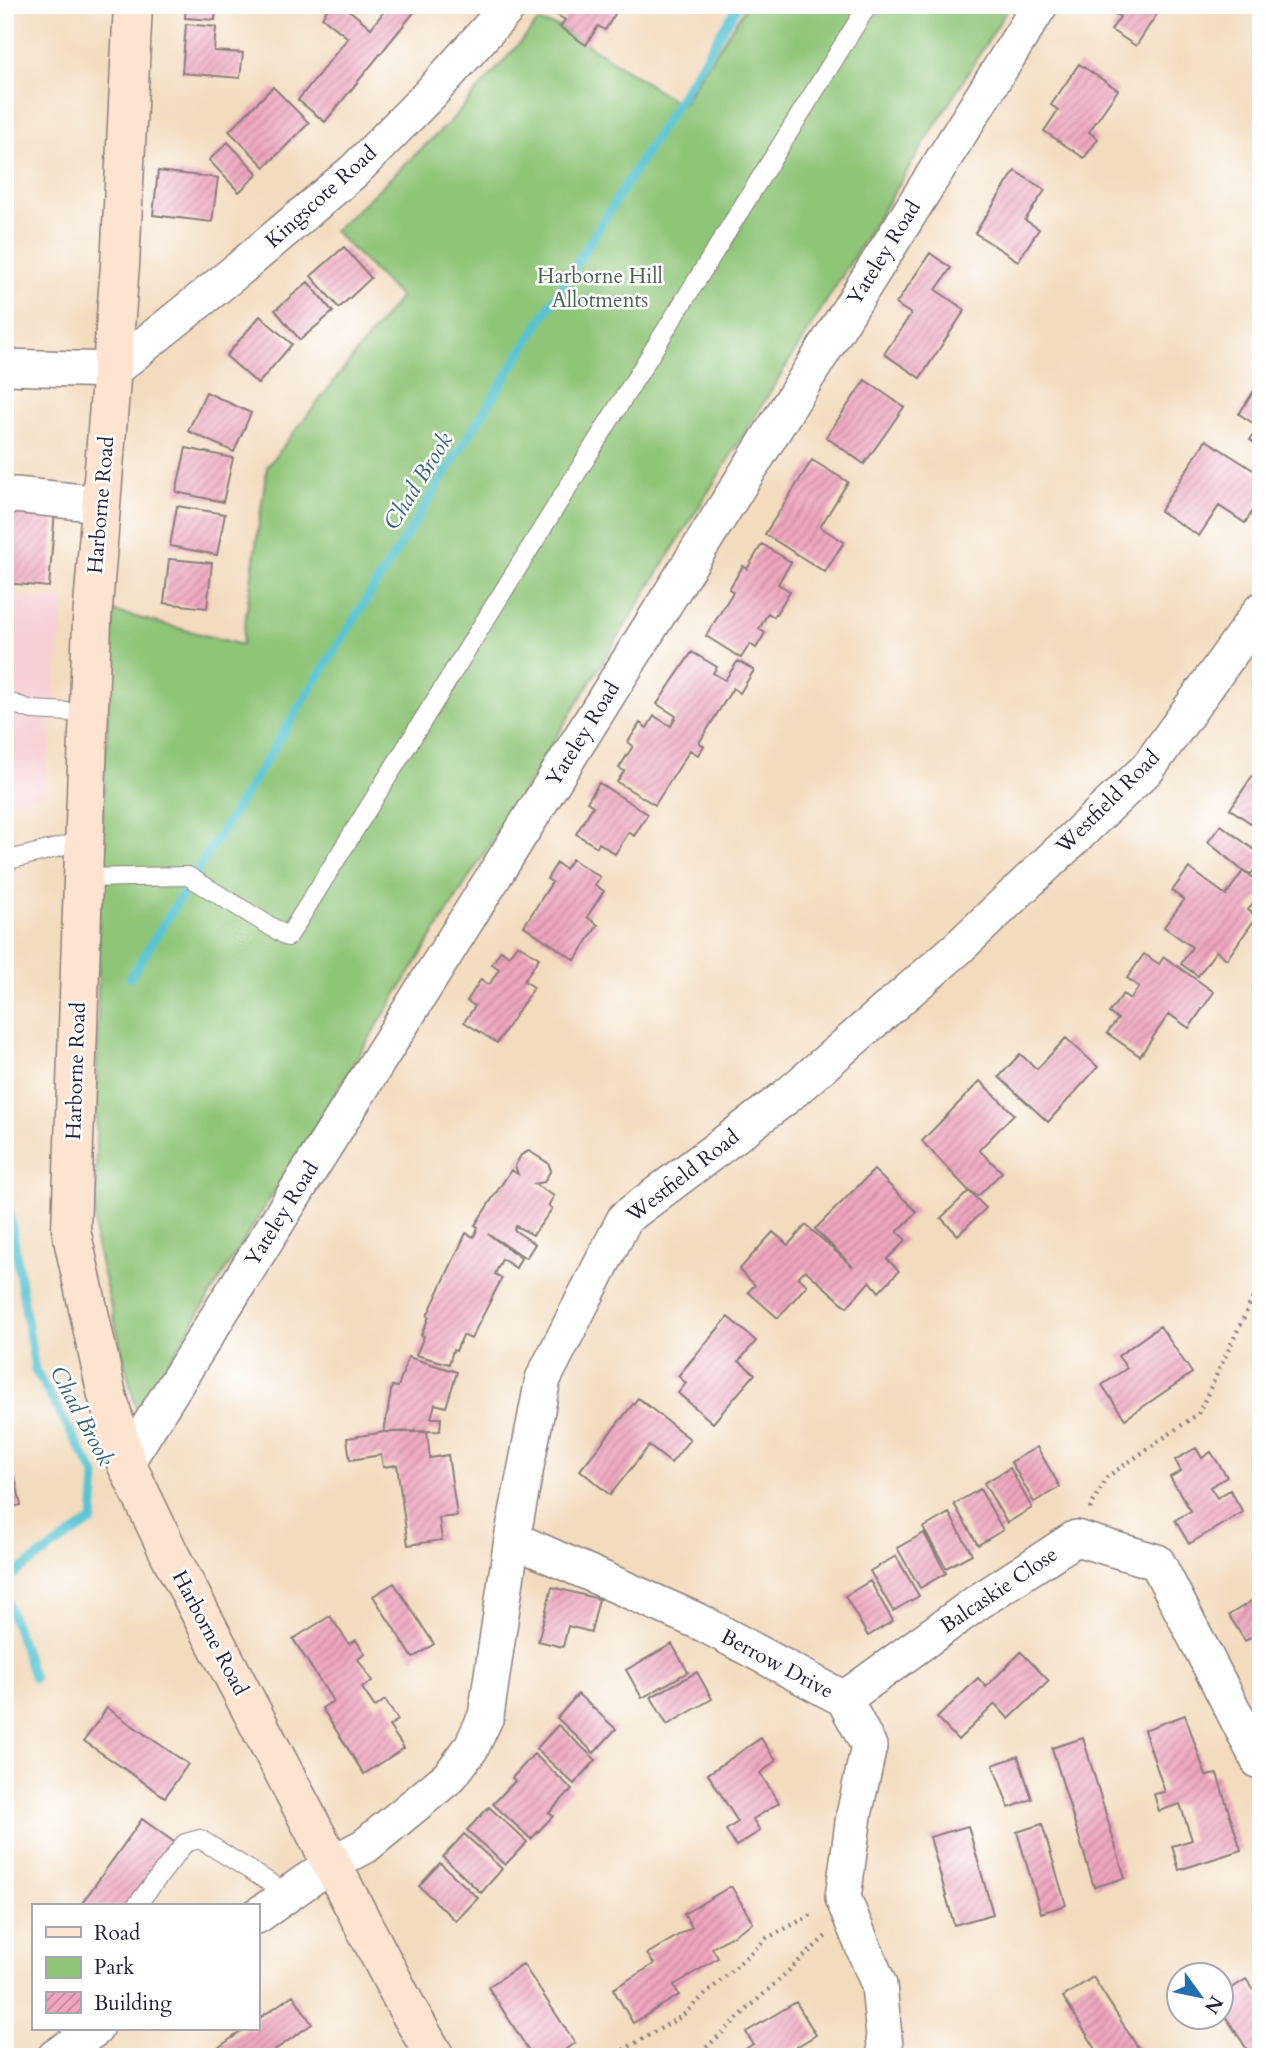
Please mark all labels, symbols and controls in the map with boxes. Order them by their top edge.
street label: Kingscote Road [259,139,383,255]
street label: Yateley Road [840,195,928,311]
park label: Harborne Hill Allotments [537,262,663,315]
water label: Chad Brook [376,426,460,536]
street label: Harborne Road [81,435,121,575]
street label: Yateley Road [539,676,627,792]
street label: Westfield Road [1049,744,1166,861]
street label: Harborne Road [59,1002,93,1140]
street label: Westfield Road [620,1123,746,1230]
street label: Yateley Road [238,1156,326,1272]
water label: Chad Brook [43,1360,122,1472]
street label: Balcaskie Close [935,1540,1063,1640]
street label: Harborne Road [165,1565,255,1701]
street label: Berrow Drive [716,1622,838,1706]
legend [32,1904,259,2030]
text: Road [94,1919,140,1948]
text: Park [94,1953,135,1982]
north arrow [1164,1960,1234,2030]
text: Building [94,1989,172,2018]
text: N [1198,1991,1229,2019]

